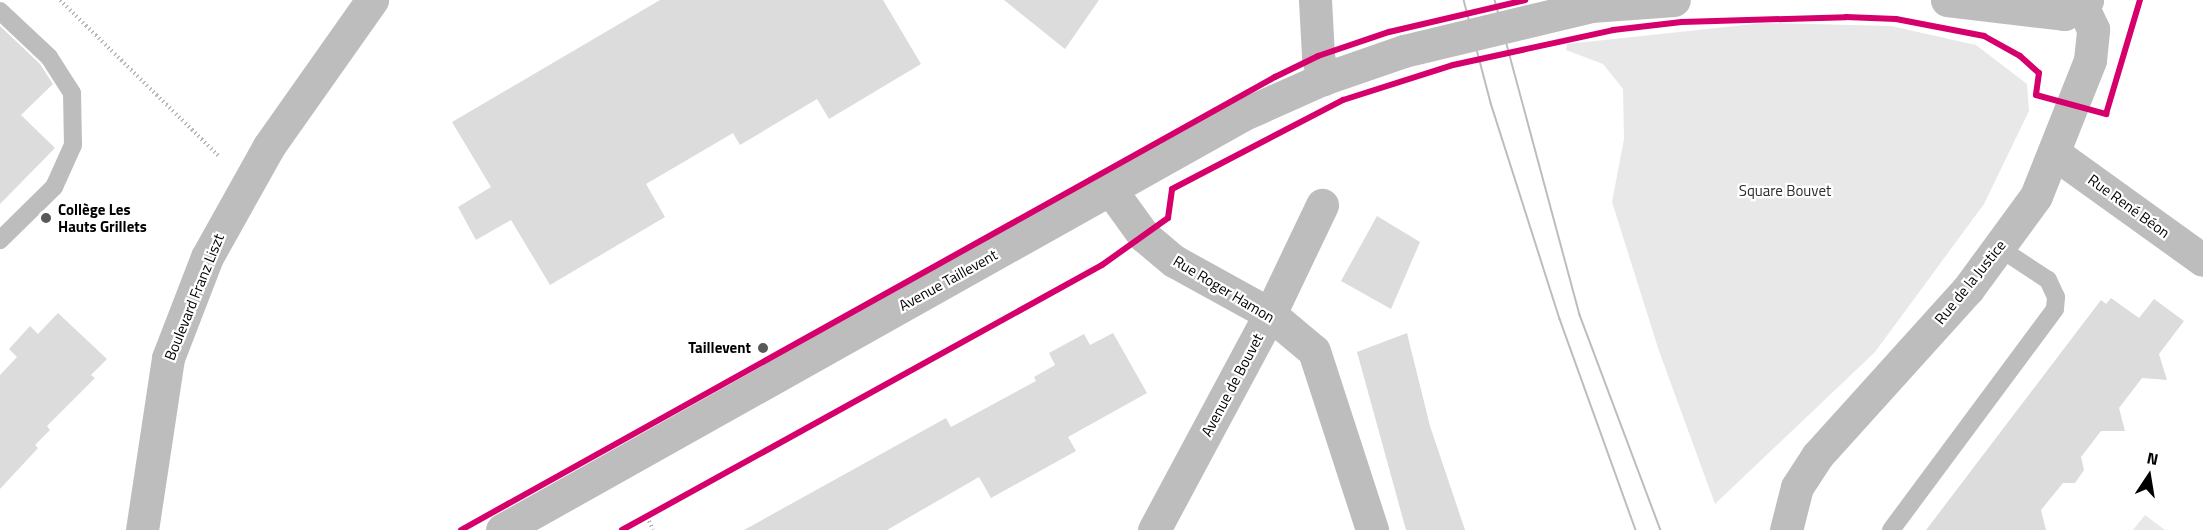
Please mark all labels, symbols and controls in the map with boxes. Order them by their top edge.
street label: Rue René Béon [2085,170,2173,242]
park label: Square Bouvet [1739,182,1831,200]
place label: Collège Les Hauts Grillets [58,200,147,235]
marker: Collège Les Hauts Grillets [39,211,53,225]
street label: Boulevard Franz Liszt [160,231,228,363]
street label: Rue de la Justice [1931,236,2009,328]
street label: Avenue Taillevent [896,245,1000,315]
street label: Rue Roger Hamon [1170,252,1278,326]
street label: Avenue de Bouvet [1197,330,1267,440]
place label: Taillevent [688,339,751,357]
marker: Taillevent [756,341,770,355]
north arrow [2119,446,2179,506]
text: N [2145,446,2161,471]

